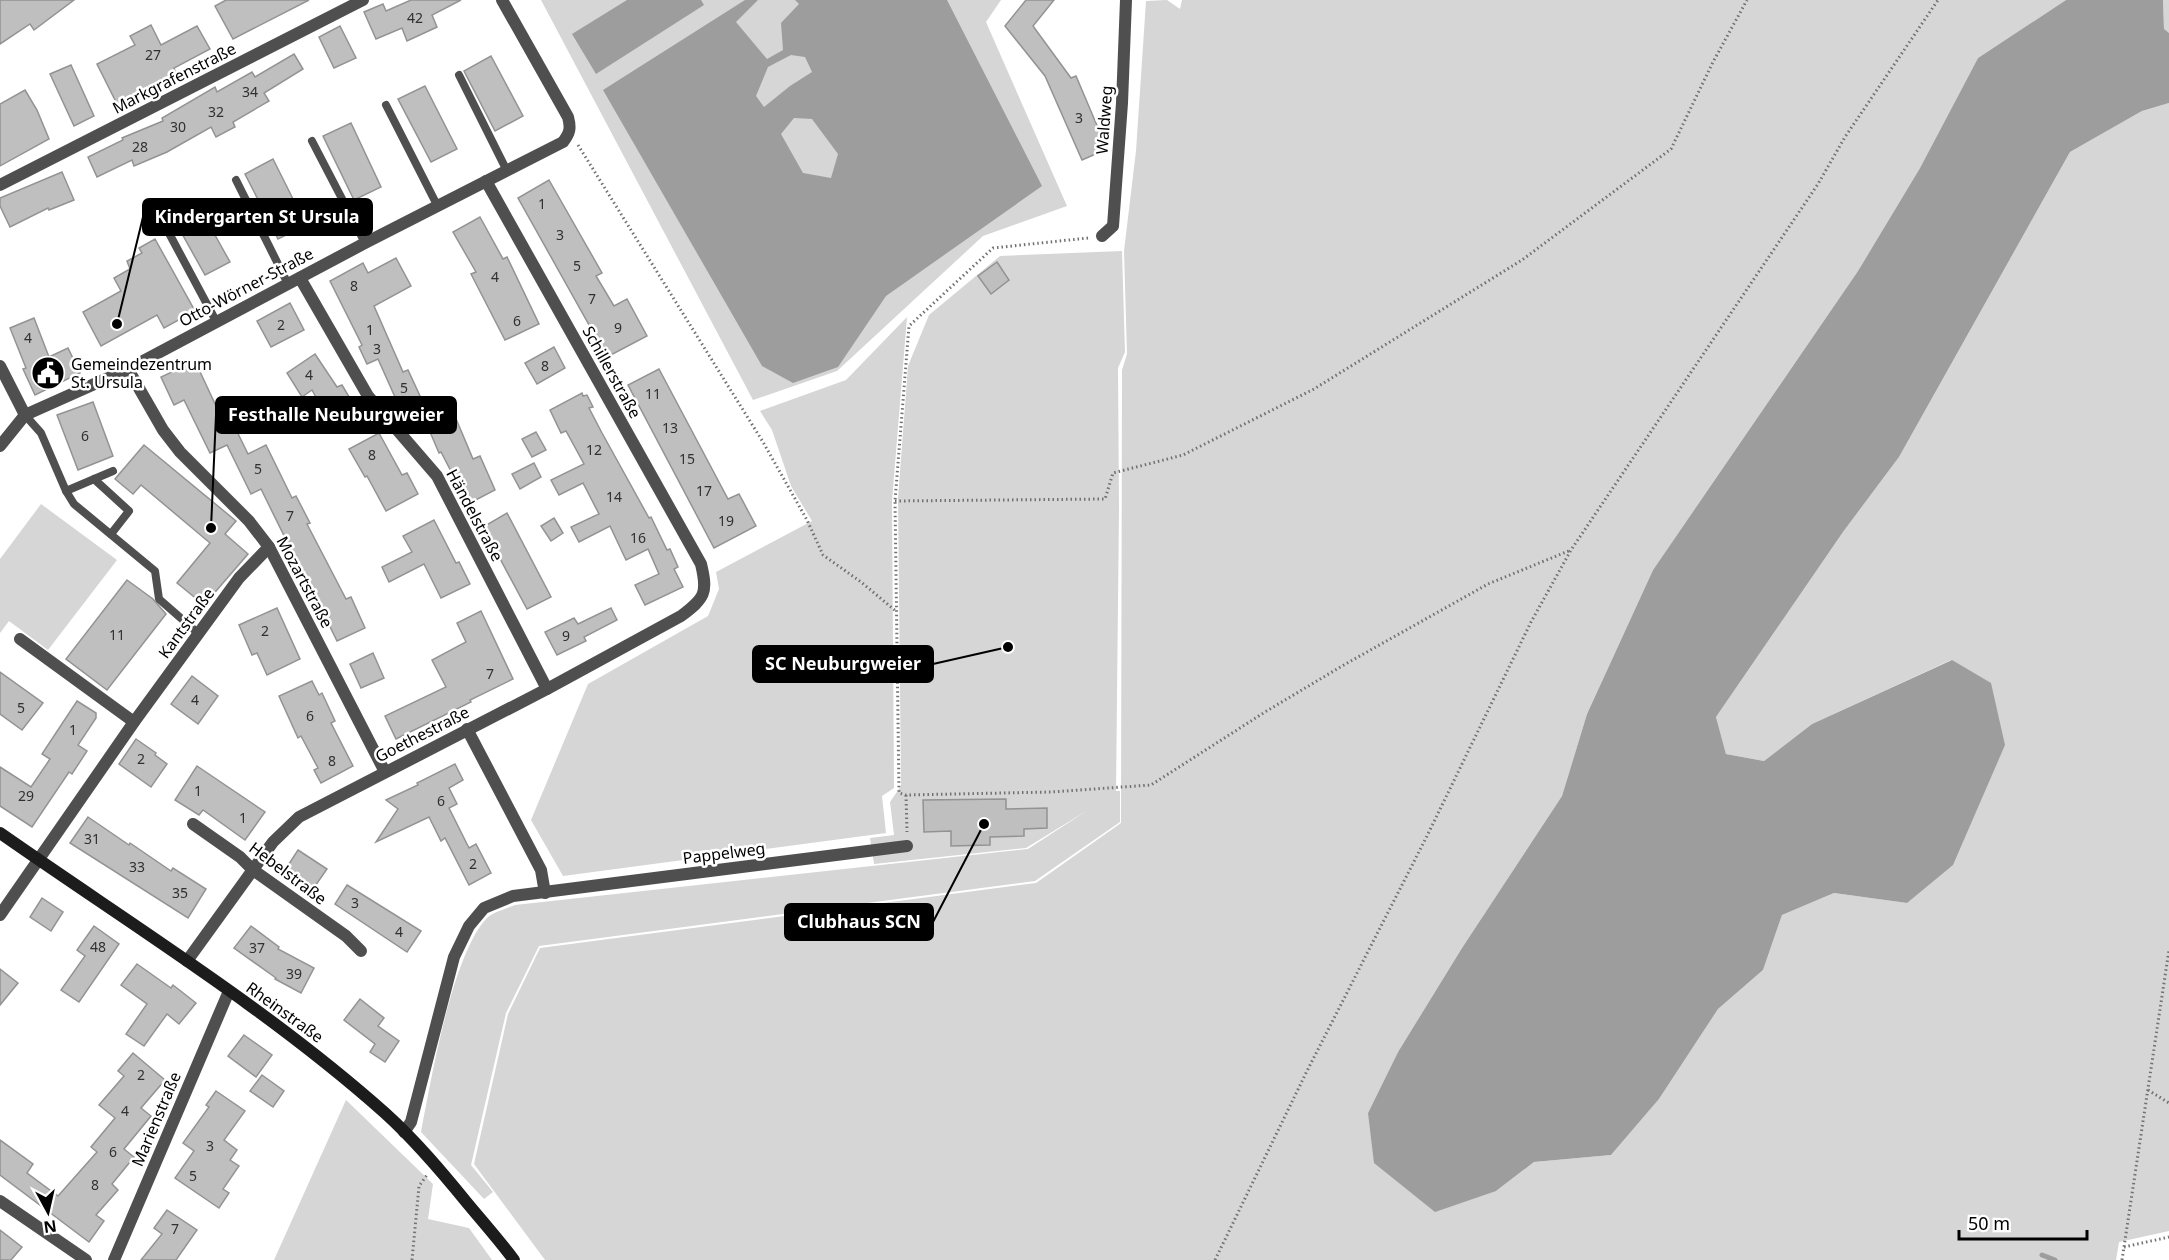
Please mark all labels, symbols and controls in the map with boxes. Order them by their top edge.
house number: 42 [407,8,423,27]
street label: Markgrafenstraße [108,37,240,119]
house number: 27 [145,45,161,64]
house number: 34 [242,82,258,101]
street label: Waldweg [1091,85,1117,155]
house number: 32 [208,102,224,121]
house number: 3 [1075,108,1083,127]
house number: 30 [170,117,186,136]
house number: 28 [132,137,148,156]
house number: 1 [538,194,546,213]
callout: Kindergarten St Ursula [143,199,372,235]
text: Kindergarten St Ursula [154,204,360,228]
house number: 3 [556,225,564,244]
street label: Otto-Wörner-Straße [175,242,317,332]
house number: 5 [573,256,581,275]
house number: 4 [491,267,499,286]
house number: 8 [350,276,358,295]
house number: 7 [588,289,596,308]
house number: 6 [513,311,521,330]
house number: 2 [277,315,285,334]
house number: 9 [614,318,622,337]
house number: 1 [366,320,374,339]
street label: Schillerstraße [578,322,646,422]
house number: 4 [24,328,32,347]
house number: 3 [373,339,381,358]
place label: Gemeindezentrum St. Ursula [71,353,212,393]
public building icon: Gemeindezentrum St. Ursula [30,355,66,391]
house number: 8 [541,356,549,375]
house number: 4 [305,365,313,384]
house number: 5 [400,378,408,397]
house number: 11 [645,384,661,403]
callout: Festhalle Neuburgweier [216,397,456,433]
text: Festhalle Neuburgweier [228,402,444,426]
house number: 13 [662,418,678,437]
house number: 6 [81,426,89,445]
house number: 12 [586,440,602,459]
house number: 8 [368,445,376,464]
house number: 15 [679,449,695,468]
house number: 5 [254,459,262,478]
street label: Händelstraße [441,465,509,565]
house number: 17 [696,481,712,500]
house number: 14 [606,487,622,506]
house number: 7 [286,506,294,525]
house number: 19 [718,511,734,530]
house number: 16 [630,528,646,547]
street label: Mozartstraße [272,532,338,632]
street label: Kantstraße [153,583,219,663]
house number: 2 [261,621,269,640]
house number: 11 [109,625,125,644]
house number: 9 [562,626,570,645]
callout: SC Neuburgweier [753,646,933,682]
text: SC Neuburgweier [765,651,921,675]
house number: 7 [486,664,494,683]
house number: 4 [191,690,199,709]
house number: 5 [17,698,25,717]
street label: Goethestraße [371,701,473,767]
house number: 6 [306,706,314,725]
house number: 1 [69,720,77,739]
house number: 2 [137,749,145,768]
house number: 8 [328,751,336,770]
house number: 1 [194,781,202,800]
house number: 29 [18,786,34,805]
house number: 6 [437,791,445,810]
house number: 1 [239,808,247,827]
house number: 31 [84,829,100,848]
street label: Hebelstraße [245,837,331,909]
street label: Pappelweg [681,837,767,869]
house number: 2 [469,854,477,873]
house number: 33 [129,857,145,876]
house number: 35 [172,883,188,902]
house number: 3 [351,893,359,912]
callout: Clubhaus SCN [785,904,933,940]
text: Clubhaus SCN [797,909,921,933]
house number: 4 [395,922,403,941]
house number: 48 [90,937,106,956]
house number: 37 [249,938,265,957]
house number: 39 [286,964,302,983]
street label: Rheinstraße [242,976,328,1048]
house number: 2 [137,1065,145,1084]
street label: Marienstraße [126,1068,186,1170]
house number: 4 [121,1101,129,1120]
house number: 3 [206,1136,214,1155]
house number: 6 [109,1142,117,1161]
house number: 5 [189,1166,197,1185]
house number: 8 [91,1175,99,1194]
north arrow [18,1182,78,1242]
scale bar [1959,1203,2086,1241]
text: 50 m [1968,1211,2010,1235]
text: N [42,1215,58,1239]
house number: 7 [171,1219,179,1238]

